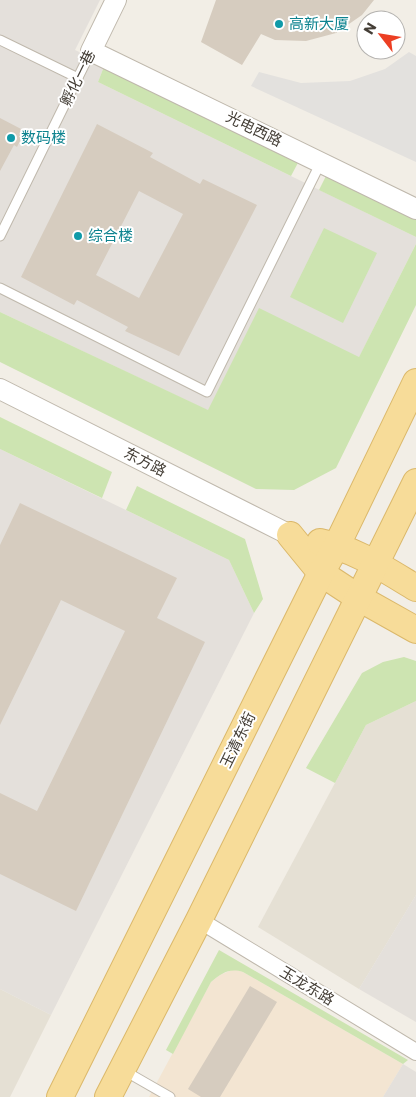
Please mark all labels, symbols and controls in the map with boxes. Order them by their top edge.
north arrow [356,10,406,60]
place label: 高新大厦 [289,13,349,34]
marker: 高新大厦 [273,18,285,30]
text: N [359,19,381,38]
street label: 孵化一巷 [55,46,100,109]
street label: 光电西路 [223,106,286,151]
place label: 数码楼 [21,127,66,148]
marker: 数码楼 [5,132,17,144]
place label: 综合楼 [88,225,133,246]
marker: 综合楼 [72,230,84,242]
street label: 东方路 [120,442,170,481]
street label: 玉清东街 [215,708,260,771]
street label: 玉龙东路 [276,961,338,1010]

